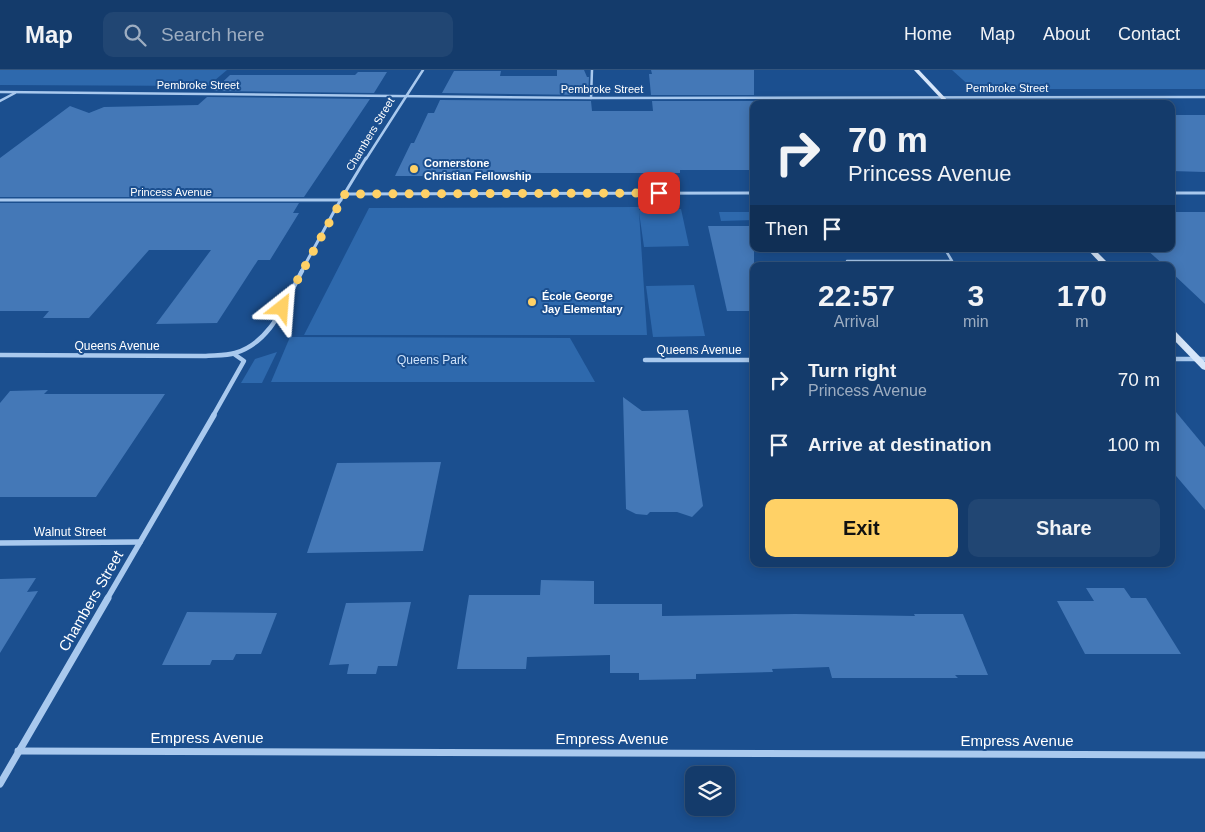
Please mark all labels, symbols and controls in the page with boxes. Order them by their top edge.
search box [103,12,453,57]
text: Map [25,21,73,48]
icon: search [121,21,149,49]
text: Search here [161,24,265,45]
text: Home [904,24,952,44]
text: Map [980,24,1015,44]
text: About [1043,24,1090,44]
text: Contact [1118,24,1180,44]
street label: Pembroke Street [157,79,239,91]
street label: Pembroke Street [966,82,1048,94]
street label: Pembroke Street [561,83,643,95]
street label: Chambers Street [343,95,397,173]
icon: right [765,120,830,185]
text: 70 m [848,120,928,159]
place label: Cornerstone Christian Fellowship [424,157,532,182]
text: Princess Avenue [848,161,1011,186]
marker: Cornerstone Christian Fellowship [408,163,420,175]
pin [638,172,680,214]
icon: arrive [645,179,673,207]
street label: Princess Avenue [130,186,212,198]
icon: arrive [818,215,846,243]
text: Then [765,218,808,239]
text: 22:57 [818,279,895,312]
text: 3 [967,279,984,312]
text: 170 [1057,279,1107,312]
position arrow [255,281,307,333]
place label: École George Jay Elementary [542,290,624,315]
marker: École George Jay Elementary [526,296,538,308]
text: Arrival [834,313,879,330]
text: min [963,313,989,330]
text: m [1075,313,1088,330]
street label: Queens Avenue [74,339,160,353]
street label: Queens Avenue [656,343,742,357]
park label: Queens Park [397,353,468,367]
text: Turn right [808,360,896,381]
icon: right [765,366,793,394]
text: 70 m [1118,369,1160,390]
text: Princess Avenue [808,382,927,399]
icon: arrive [765,431,793,459]
text: Arrive at destination [808,434,992,455]
text: 100 m [1107,434,1160,455]
button: Exit [765,499,958,557]
button: Share [968,499,1160,557]
street label: Walnut Street [34,525,107,539]
street label: Chambers Street [55,547,127,654]
street label: Empress Avenue [150,729,264,746]
street label: Empress Avenue [555,730,669,747]
street label: Empress Avenue [960,732,1074,749]
map controls [685,766,735,816]
button: layers [685,766,735,816]

